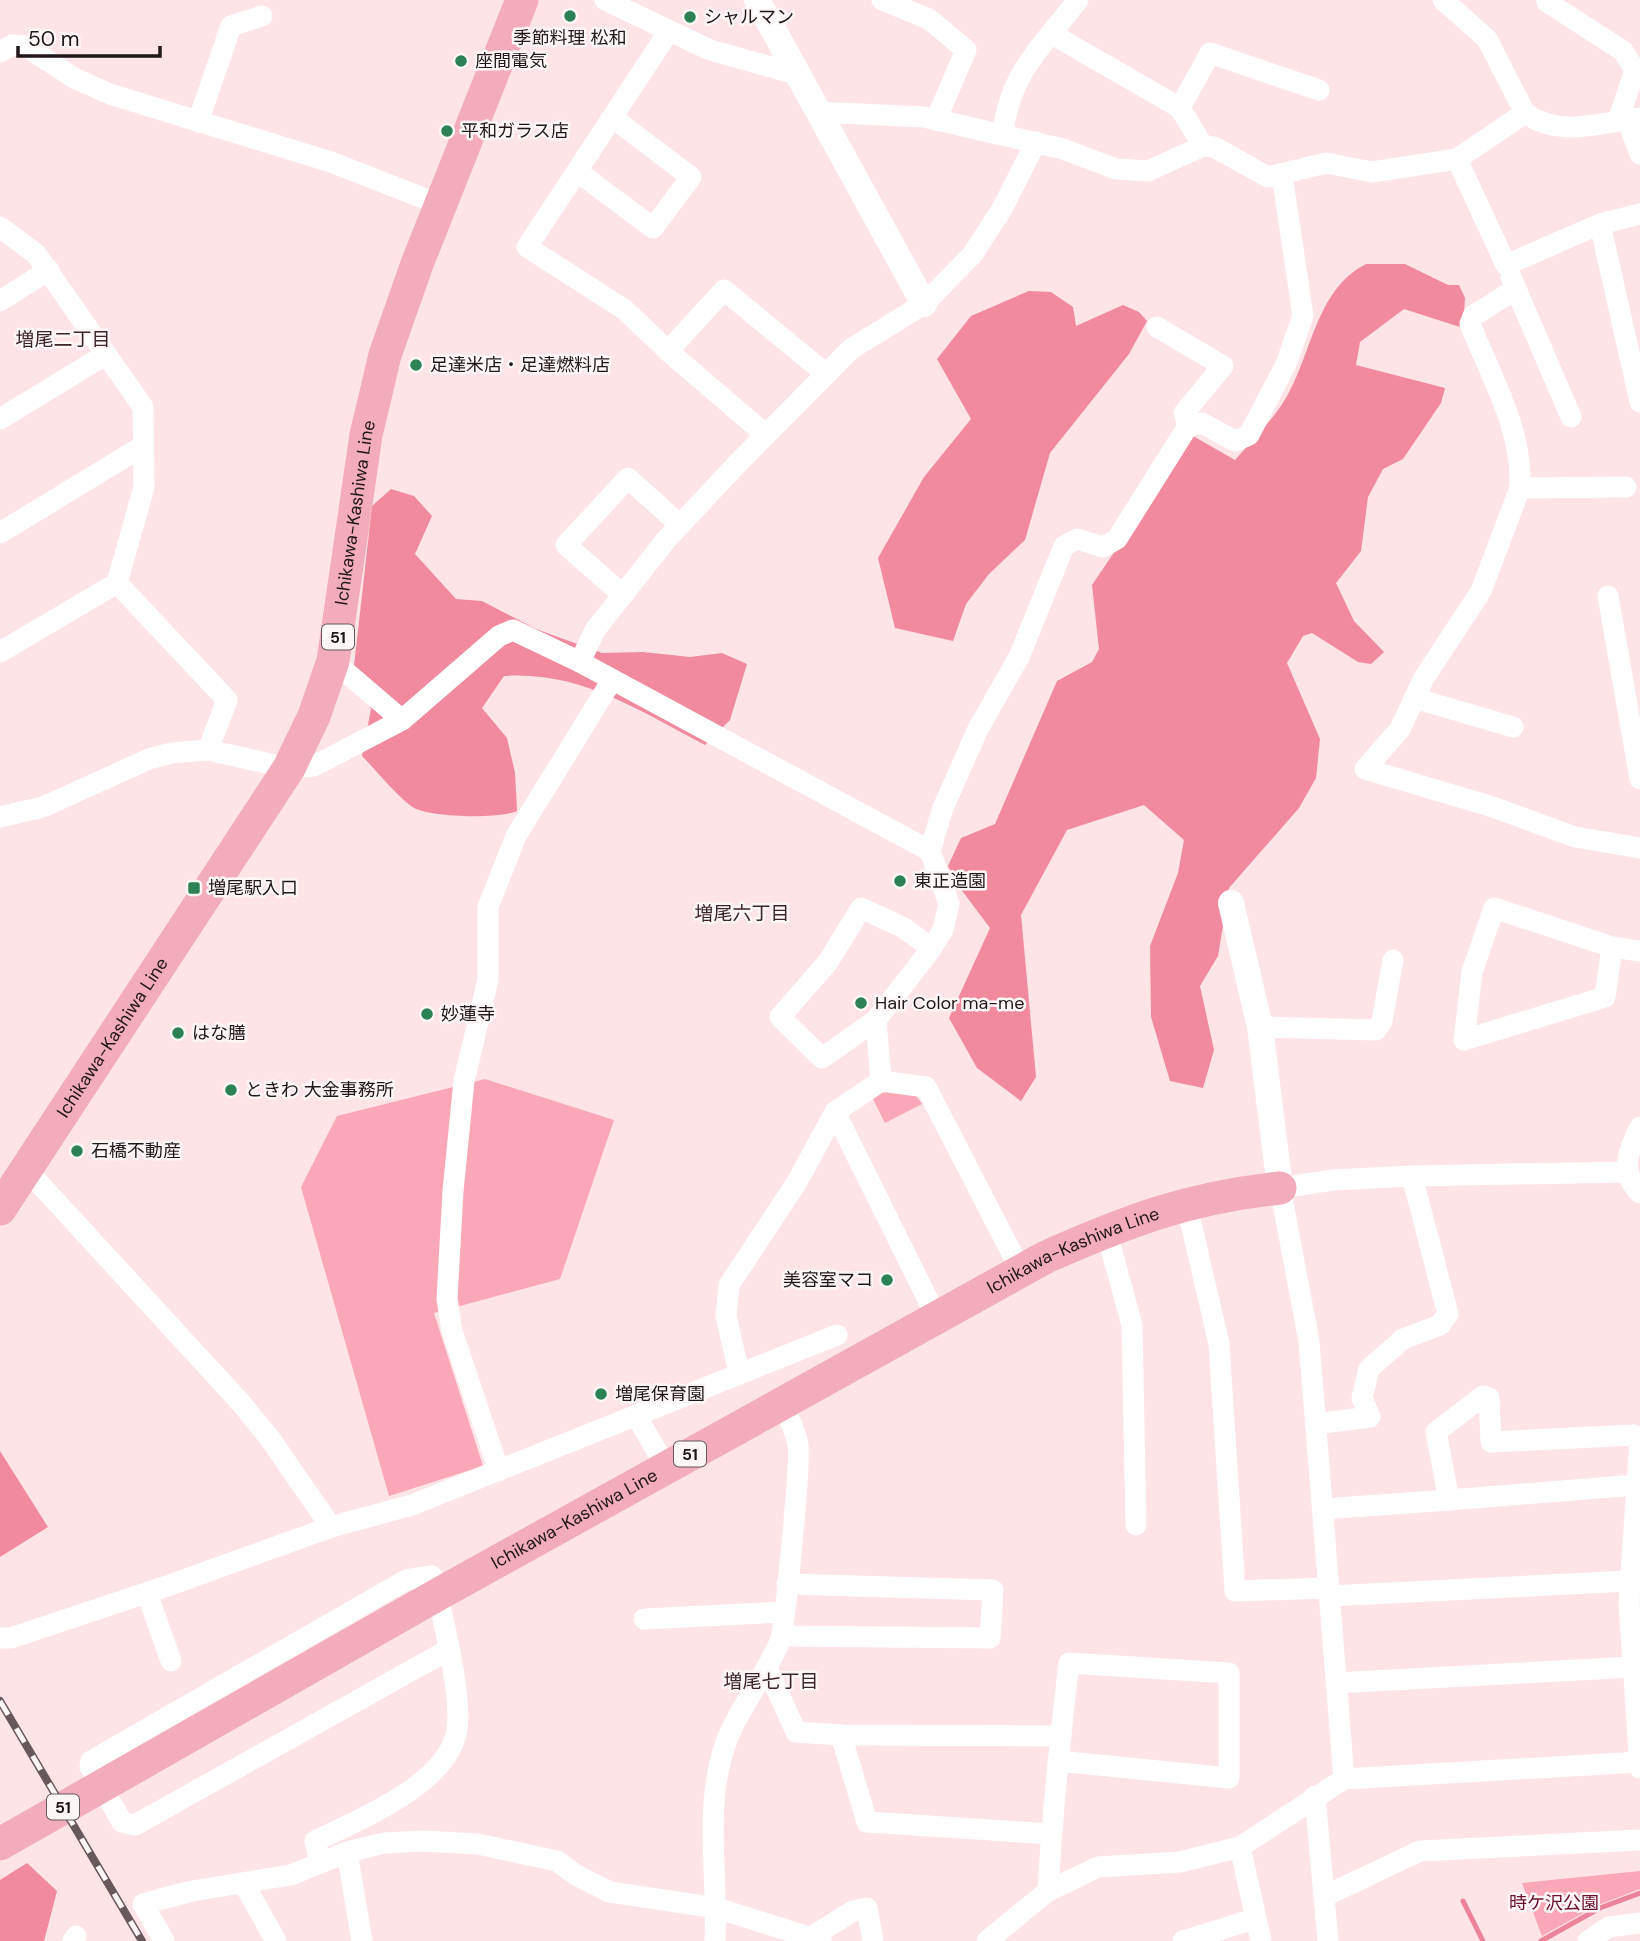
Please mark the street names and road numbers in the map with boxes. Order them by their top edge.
street label: Ichikawa-Kashiwa Line [329,418,381,607]
road number: 51 [322,624,354,650]
street label: Ichikawa-Kashiwa Line [51,953,174,1122]
street label: Ichikawa-Kashiwa Line [983,1201,1162,1299]
road number: 51 [674,1442,706,1466]
street label: Ichikawa-Kashiwa Line [487,1463,662,1575]
road number: 51 [47,1795,79,1820]

